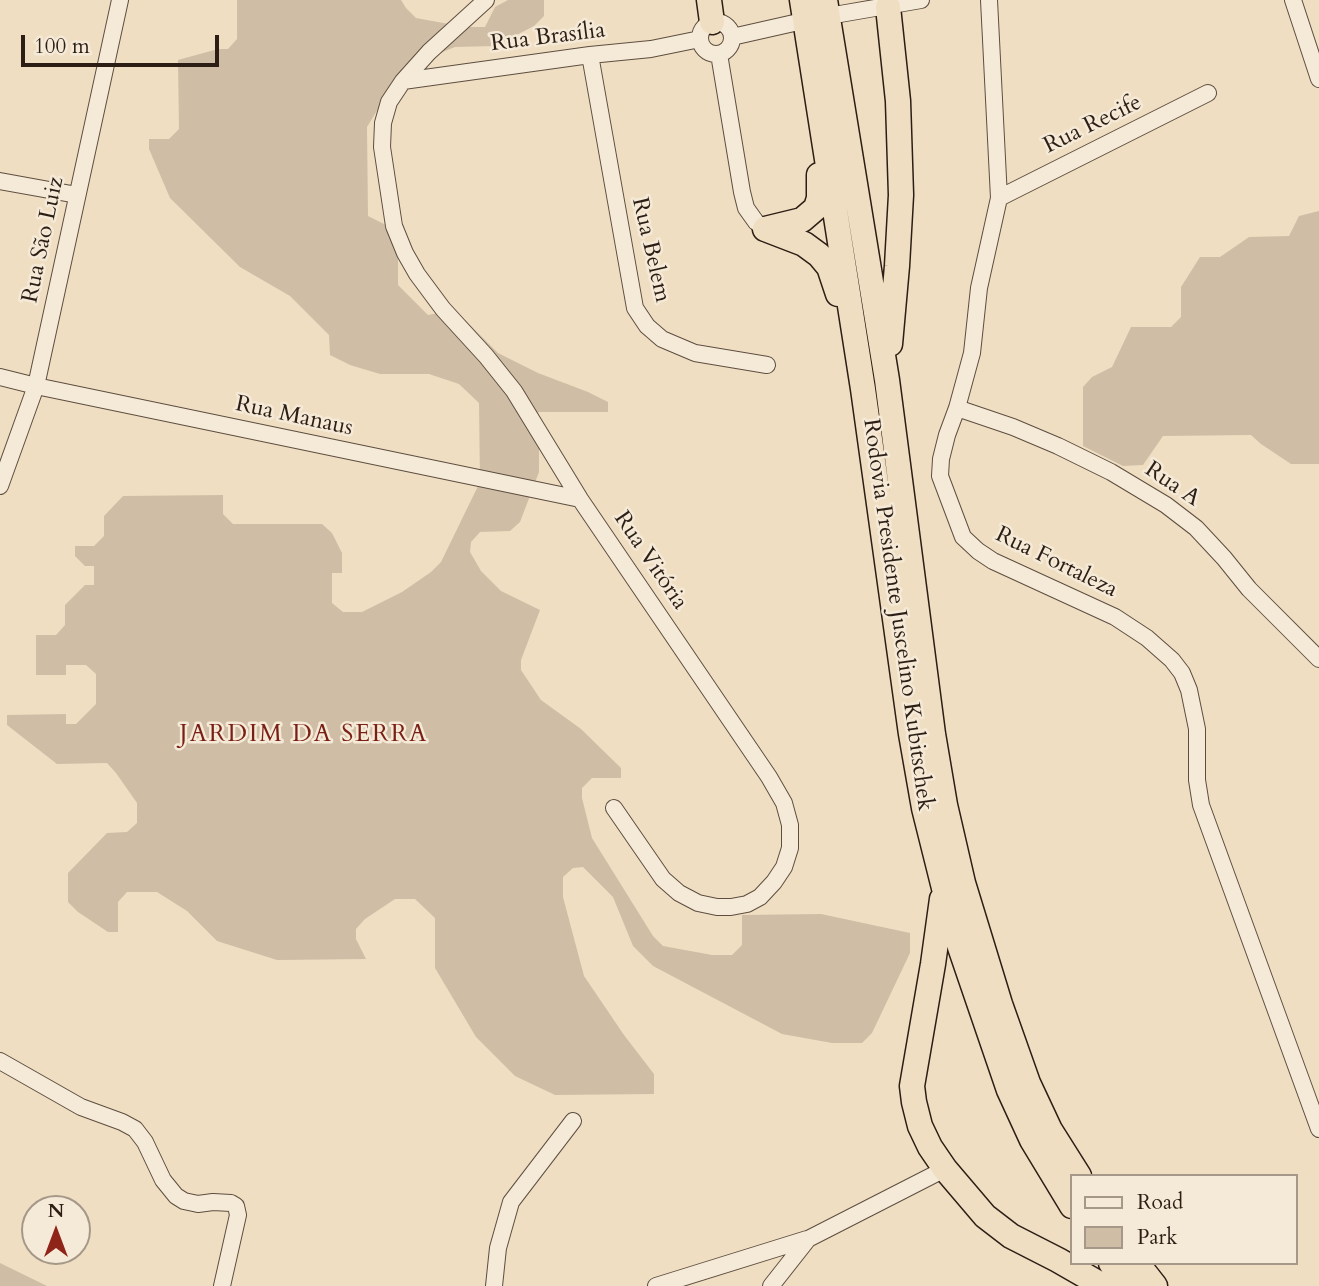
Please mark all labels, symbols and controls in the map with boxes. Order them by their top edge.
street label: Rua Brasília [489,17,607,59]
scale bar [24,21,222,65]
text: 100 m [34,32,90,61]
street label: Rua Recife [1040,89,1146,161]
street label: Rua São Luiz [17,174,71,306]
street label: Rua Belem [625,195,675,305]
street label: Rua Manaus [233,391,355,443]
street label: Rodovia Presidente Juscelino Kubitschek [856,417,938,813]
street label: Rua A [1139,456,1205,514]
street label: Rua Vitória [607,507,693,615]
street label: Rua Fortaleza [990,522,1122,604]
district label: JARDIM DA SERRA [181,721,427,749]
legend [1070,1174,1298,1265]
text: Road [1137,1188,1183,1217]
north arrow [21,1195,91,1265]
text: N [48,1198,64,1224]
text: Park [1137,1223,1177,1252]

